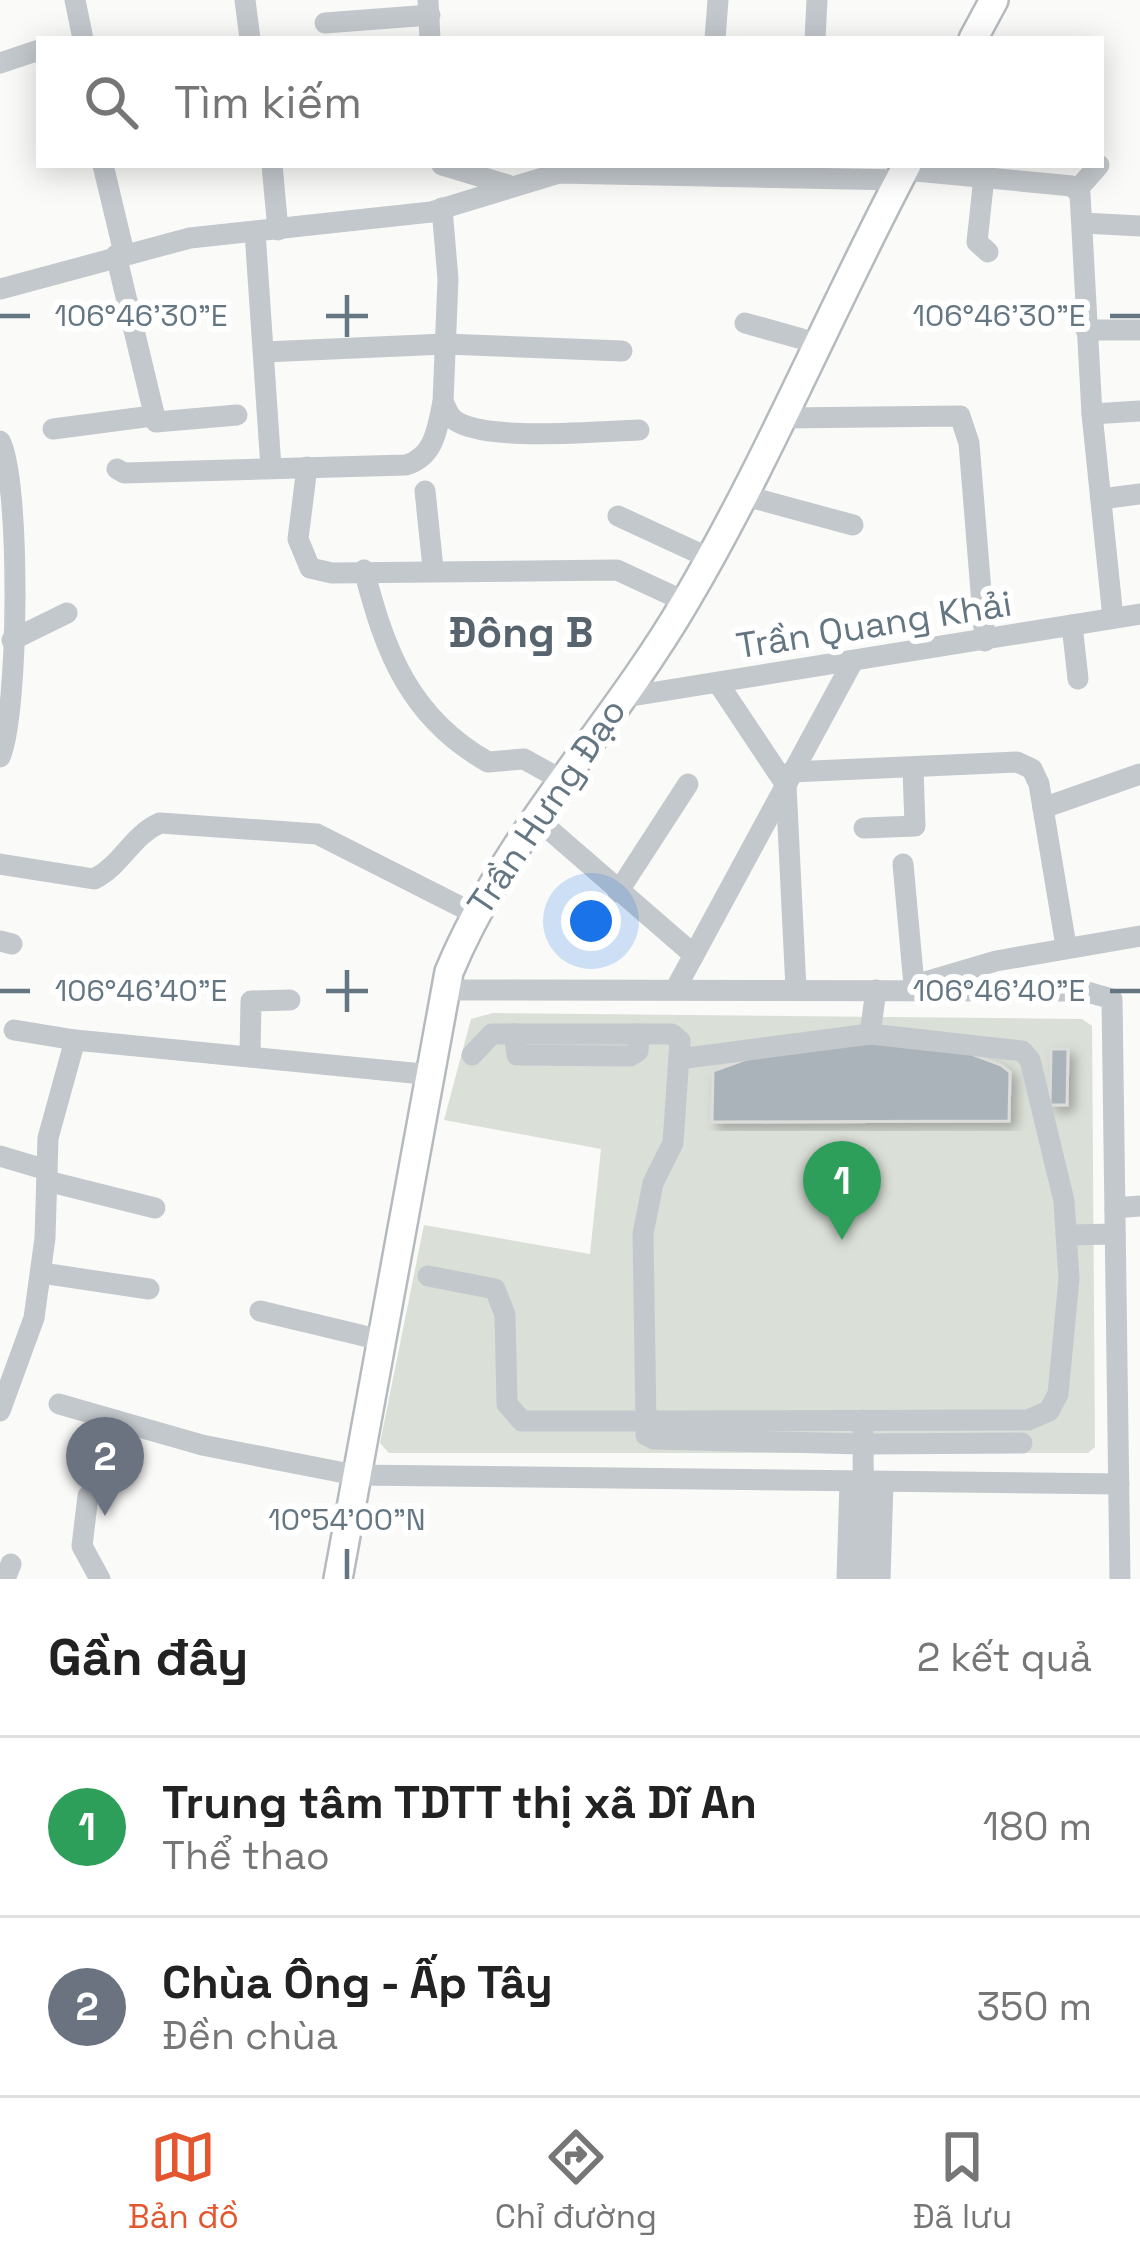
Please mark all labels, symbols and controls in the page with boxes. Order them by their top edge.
search box [36,36,1104,168]
icon: search [78,69,144,135]
text: Tìm kiếm [174,74,362,131]
text: 106°46'30"E [54,296,228,335]
text: 106°46'30"E [912,296,1086,335]
street label: Trần Quang Khải [733,581,1015,669]
district label: Đông B [449,606,593,659]
street label: Trần Hưng Đạo [458,690,636,924]
your location [561,891,621,951]
text: 106°46'40"E [55,971,227,1010]
text: 106°46'40"E [913,971,1085,1010]
pin: 1 [803,1141,881,1240]
pin: 2 [66,1417,144,1516]
text: 10°54'00"N [268,1500,426,1539]
text: Gần đây [48,1625,248,1690]
text: 2 kết quả [917,1633,1092,1682]
text: Trung tâm TDTT thị xã Dĩ An [162,1774,757,1831]
text: 1 [78,1802,96,1851]
text: 180 m [983,1802,1092,1851]
text: Thể thao [162,1831,330,1880]
text: Chùa Ông - Ấp Tây [162,1954,553,2011]
text: 2 [75,1982,99,2031]
text: 350 m [977,1982,1092,2031]
text: Đền chùa [162,2011,338,2060]
tab: Bản đồ [128,2124,239,2238]
tab: Chỉ đường [495,2124,657,2238]
tab: Đã lưu [913,2124,1012,2238]

